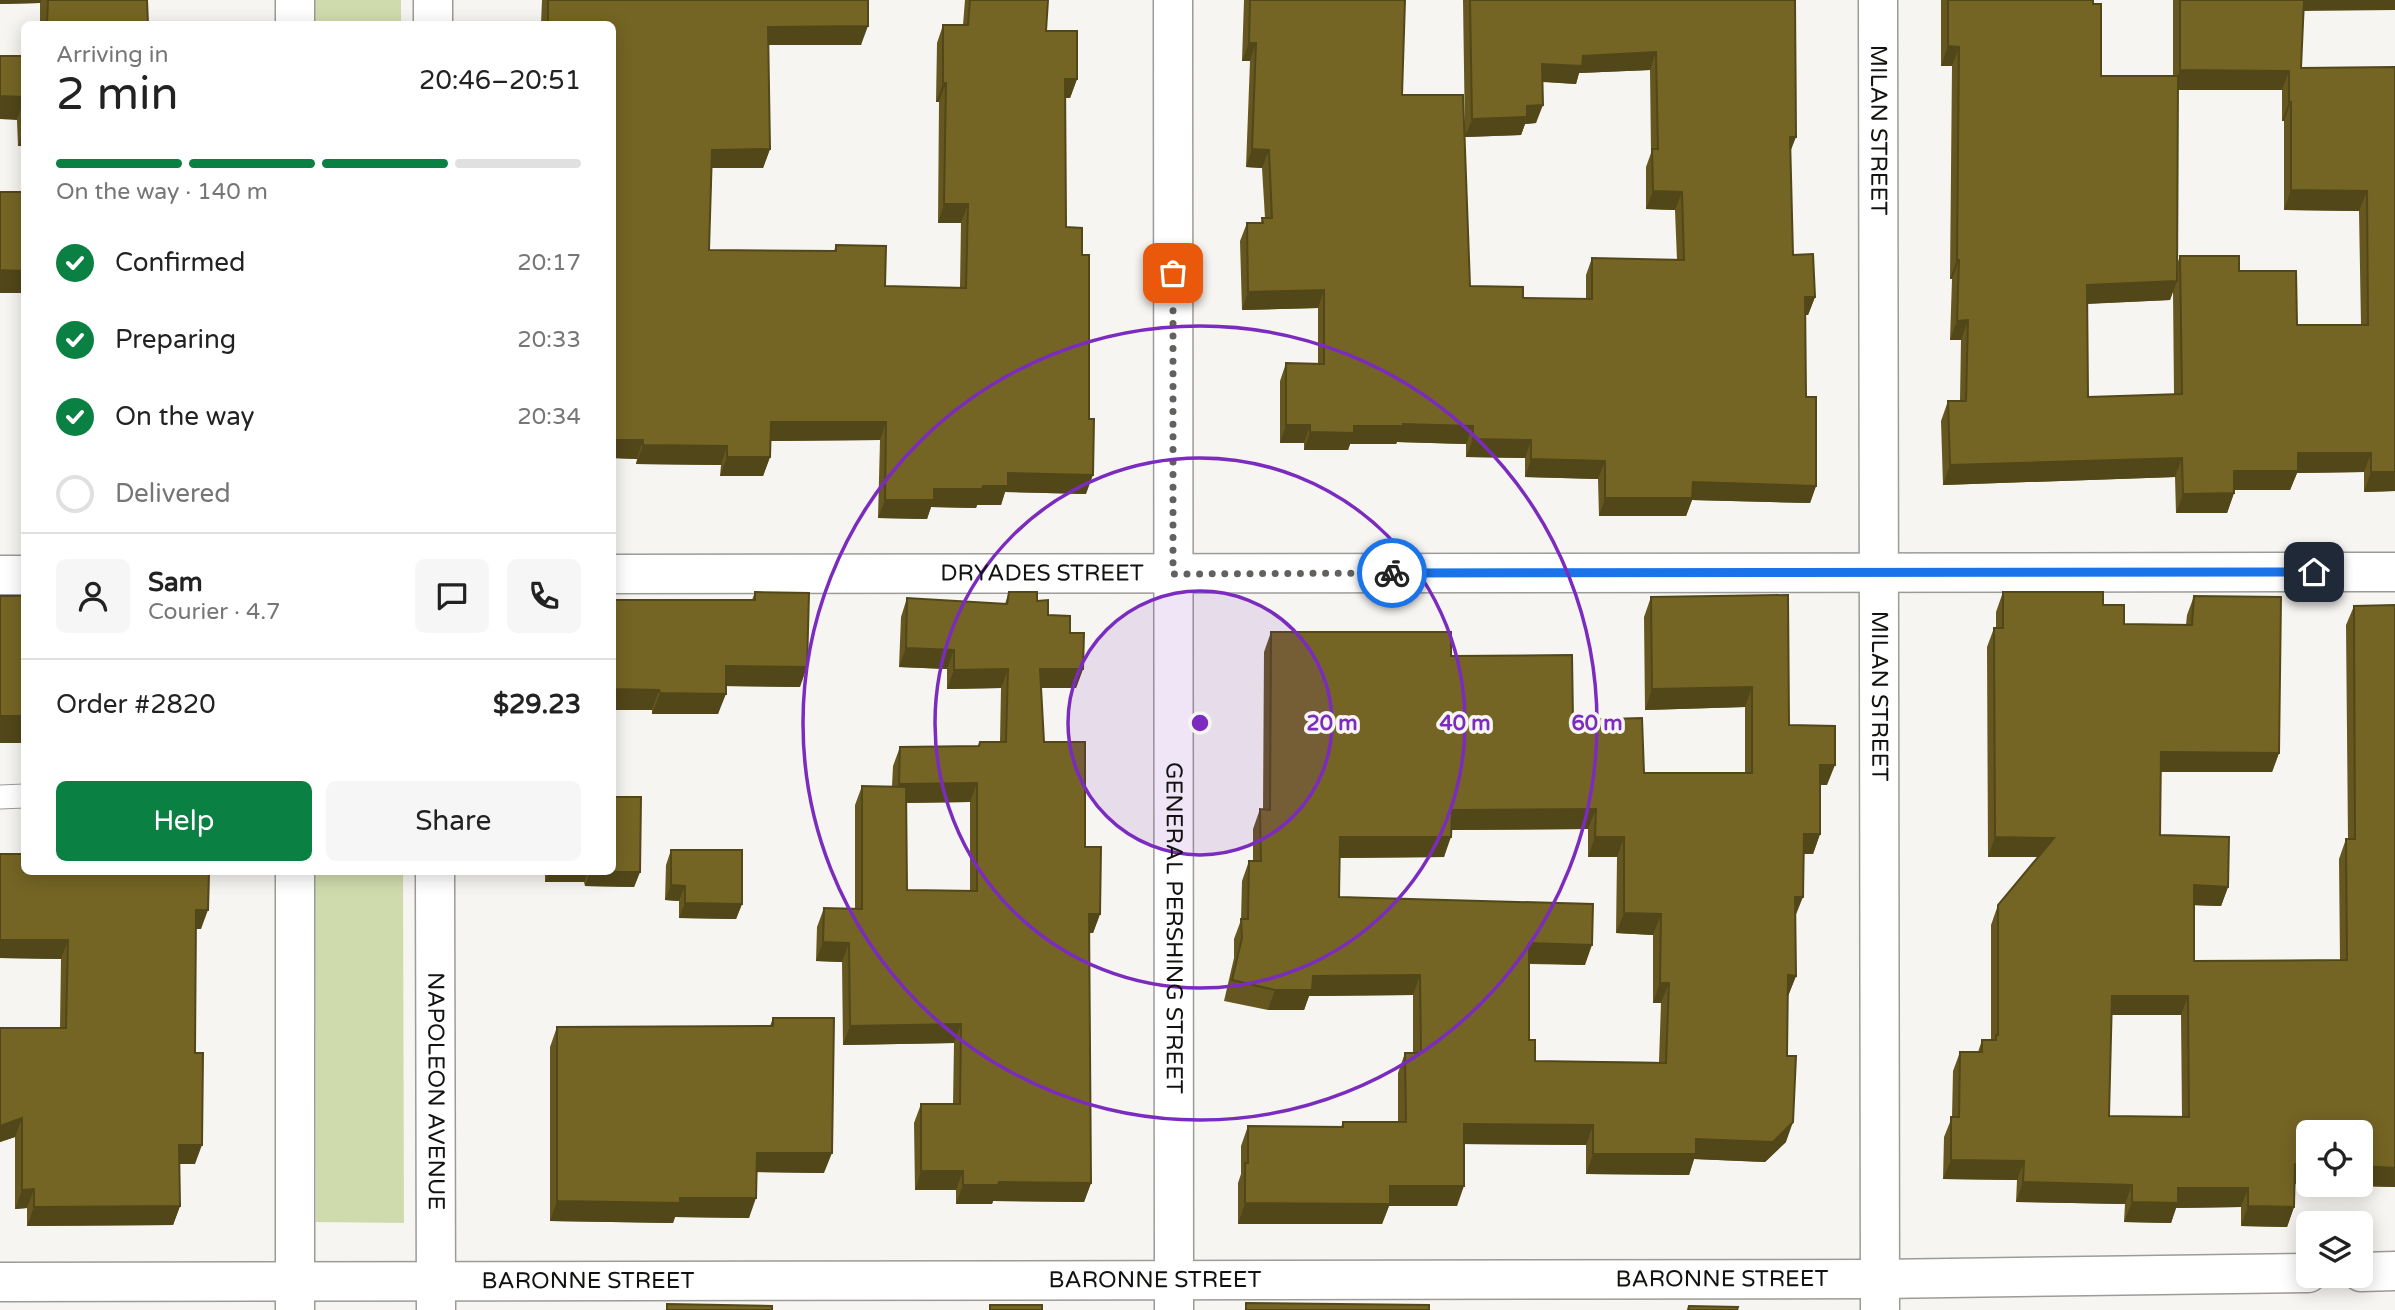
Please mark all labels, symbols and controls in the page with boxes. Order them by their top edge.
text: Arriving in [56,41,169,69]
street label: MILAN STREET [1864,45,1892,215]
text: 20:46–20:51 [419,65,581,96]
text: 2 min [56,67,179,122]
text: On the way · 140 m [56,178,268,206]
pin [1143,243,1203,303]
icon: check [56,244,94,282]
text: Confirmed [115,247,245,278]
text: 20:17 [517,249,581,277]
icon: bag [1154,254,1192,292]
icon: check [56,321,94,359]
text: Preparing [115,324,236,355]
text: 20:33 [517,326,581,354]
icon: check [56,398,94,436]
text: On the way [115,401,255,432]
text: 20:34 [517,403,581,431]
text: Delivered [115,478,231,509]
courier [1357,538,1427,608]
pin [2284,542,2344,602]
icon: home [2295,553,2333,591]
icon: bike [1373,554,1411,592]
button: person [56,559,130,633]
button: chat [415,559,489,633]
button: phone [507,559,581,633]
street label: DRYADES STREET [940,559,1144,588]
text: Sam [148,567,203,598]
text: Courier · 4.7 [148,598,281,626]
street label: MILAN STREET [1865,611,1893,781]
text: Order #2820 [56,689,216,720]
text: $29.23 [493,689,581,720]
centre of rings [1188,711,1212,735]
text: 20 m [1306,711,1358,736]
text: 40 m [1439,711,1491,736]
text: 60 m [1571,711,1623,736]
street label: GENERAL PERSHING STREET [1160,762,1188,1094]
button: Help [56,781,312,861]
button: Share [326,781,581,861]
street label: NAPOLEON AVENUE [421,972,450,1210]
map controls [2296,1120,2373,1288]
button: locate [2296,1120,2373,1197]
button: layers [2296,1211,2373,1288]
street label: BARONNE STREET [1615,1265,1829,1293]
street label: BARONNE STREET [1048,1266,1262,1294]
street label: BARONNE STREET [481,1267,695,1295]

